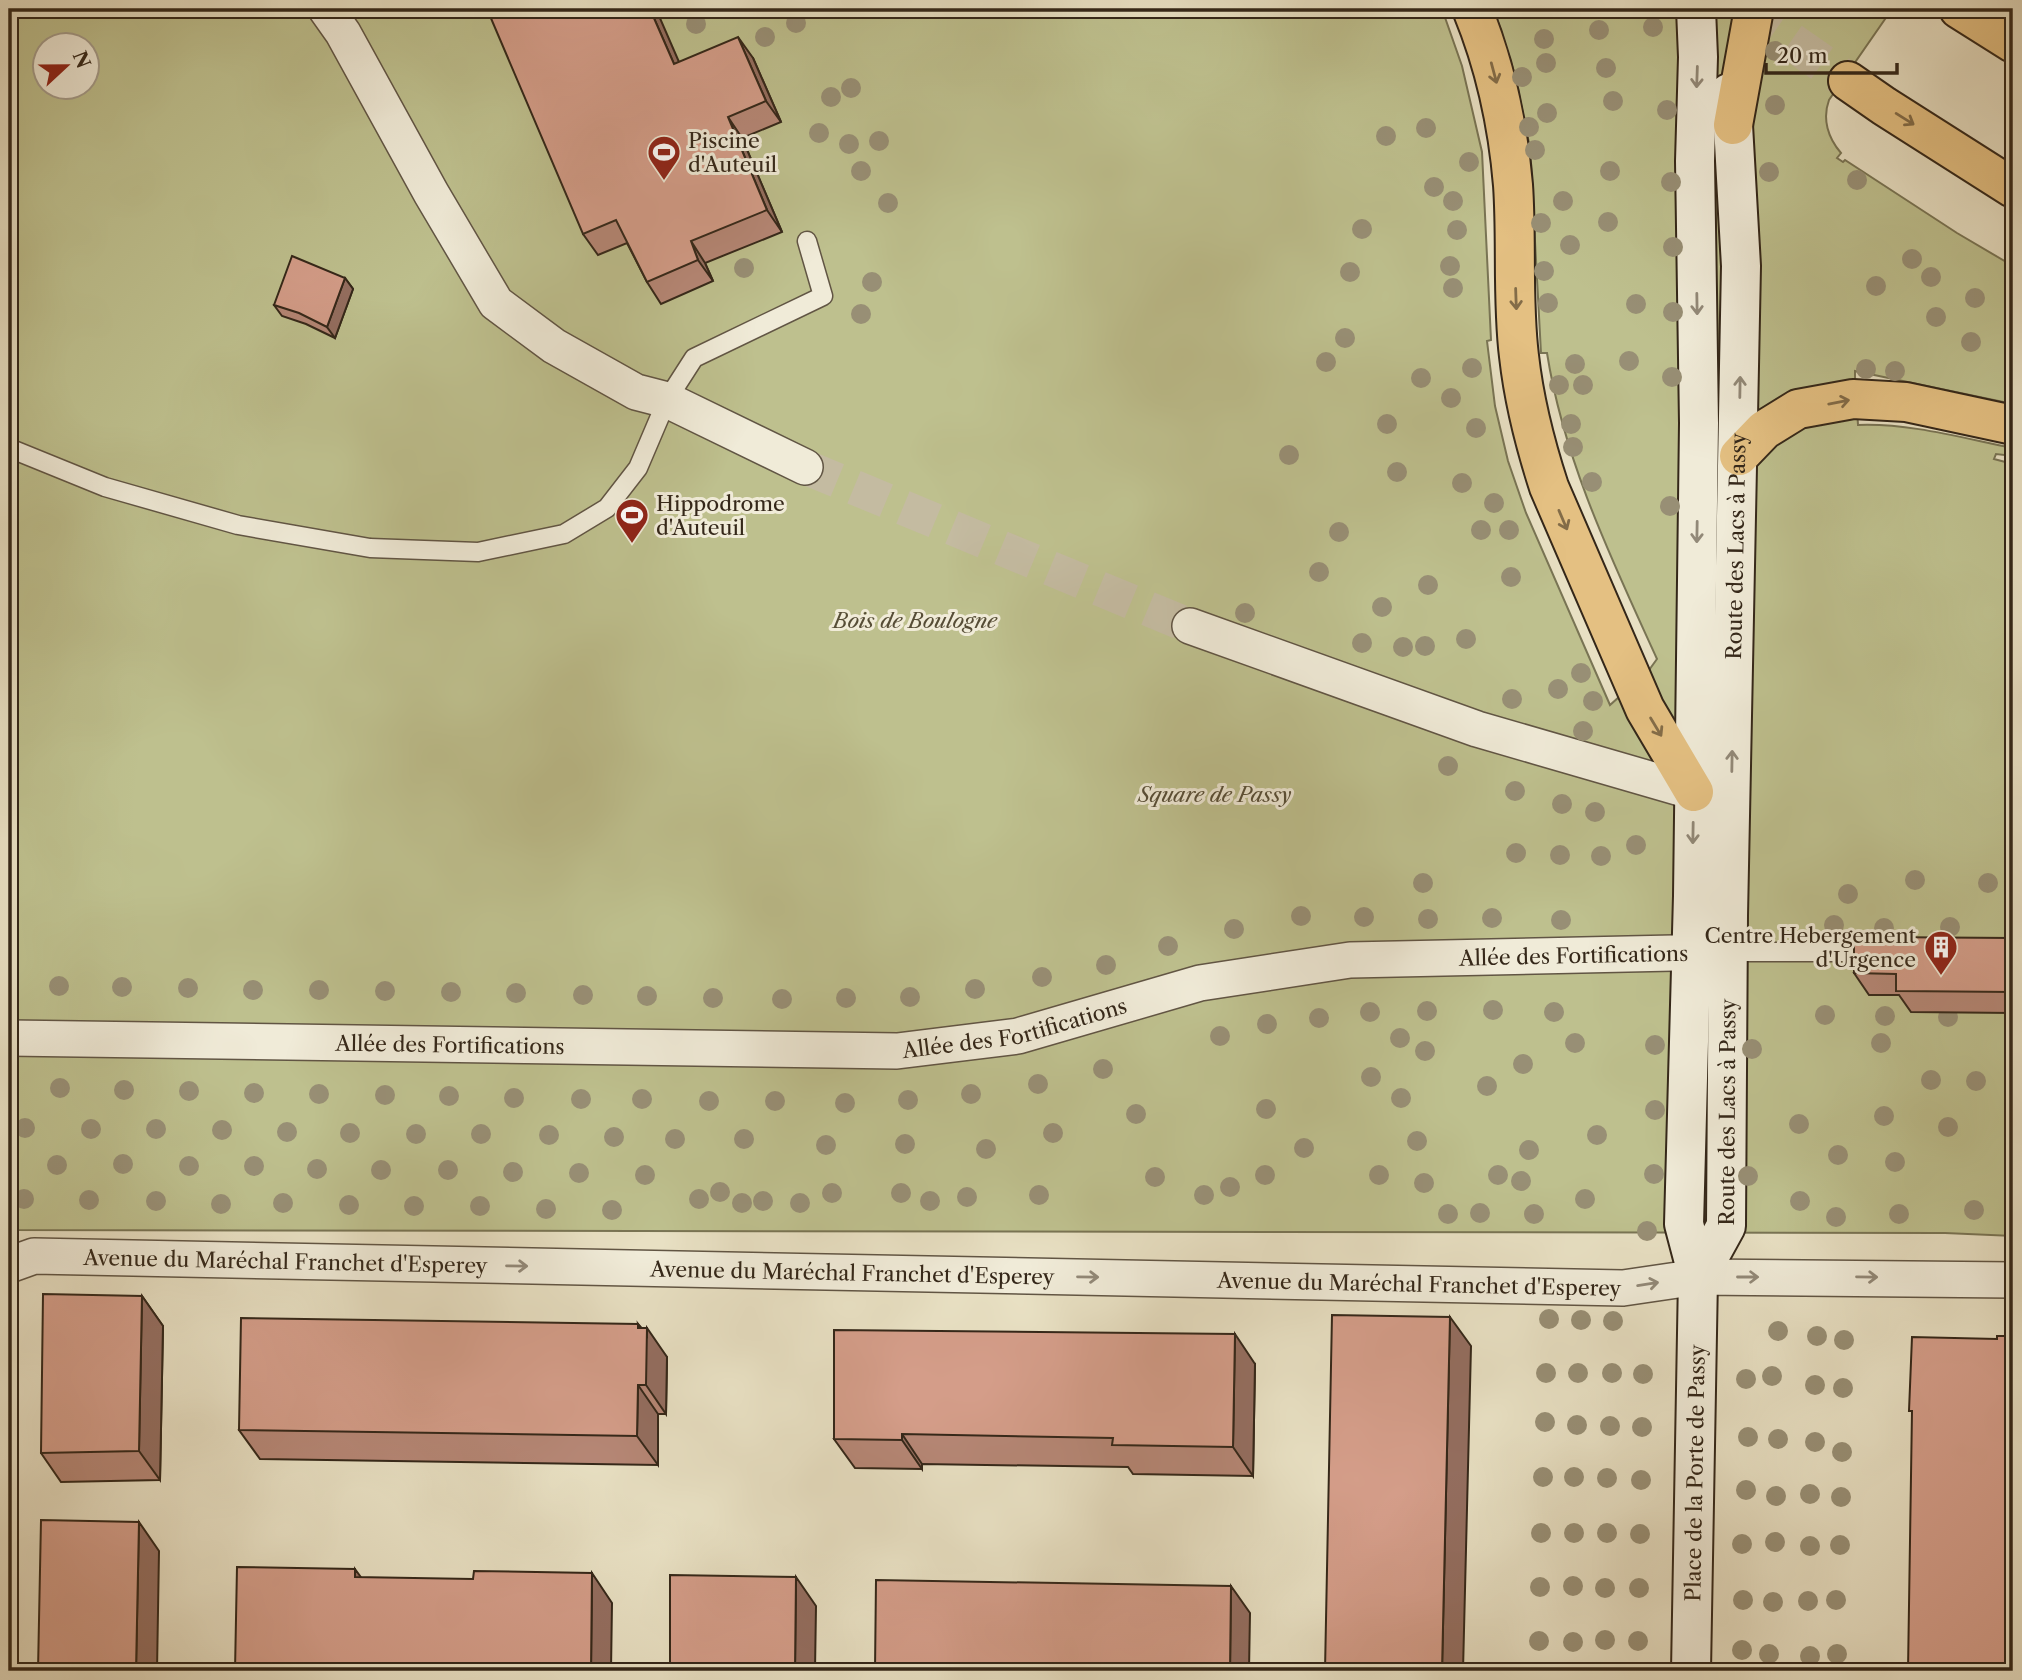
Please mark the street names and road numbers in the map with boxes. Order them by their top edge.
street label: Route des Lacs à Passy [1721,432,1750,660]
street label: Allée des Fortifications [1458,940,1688,970]
street label: Allée des Fortifications [900,993,1130,1063]
street label: Route des Lacs à Passy [1714,998,1740,1226]
street label: Allée des Fortifications [334,1030,565,1059]
street label: Avenue du Maréchal Franchet d'Esperey [82,1244,488,1278]
street label: Avenue du Maréchal Franchet d'Esperey [649,1256,1055,1289]
street label: Avenue du Maréchal Franchet d'Esperey [1216,1267,1622,1300]
street label: Place de la Porte de Passy [1680,1344,1709,1602]

